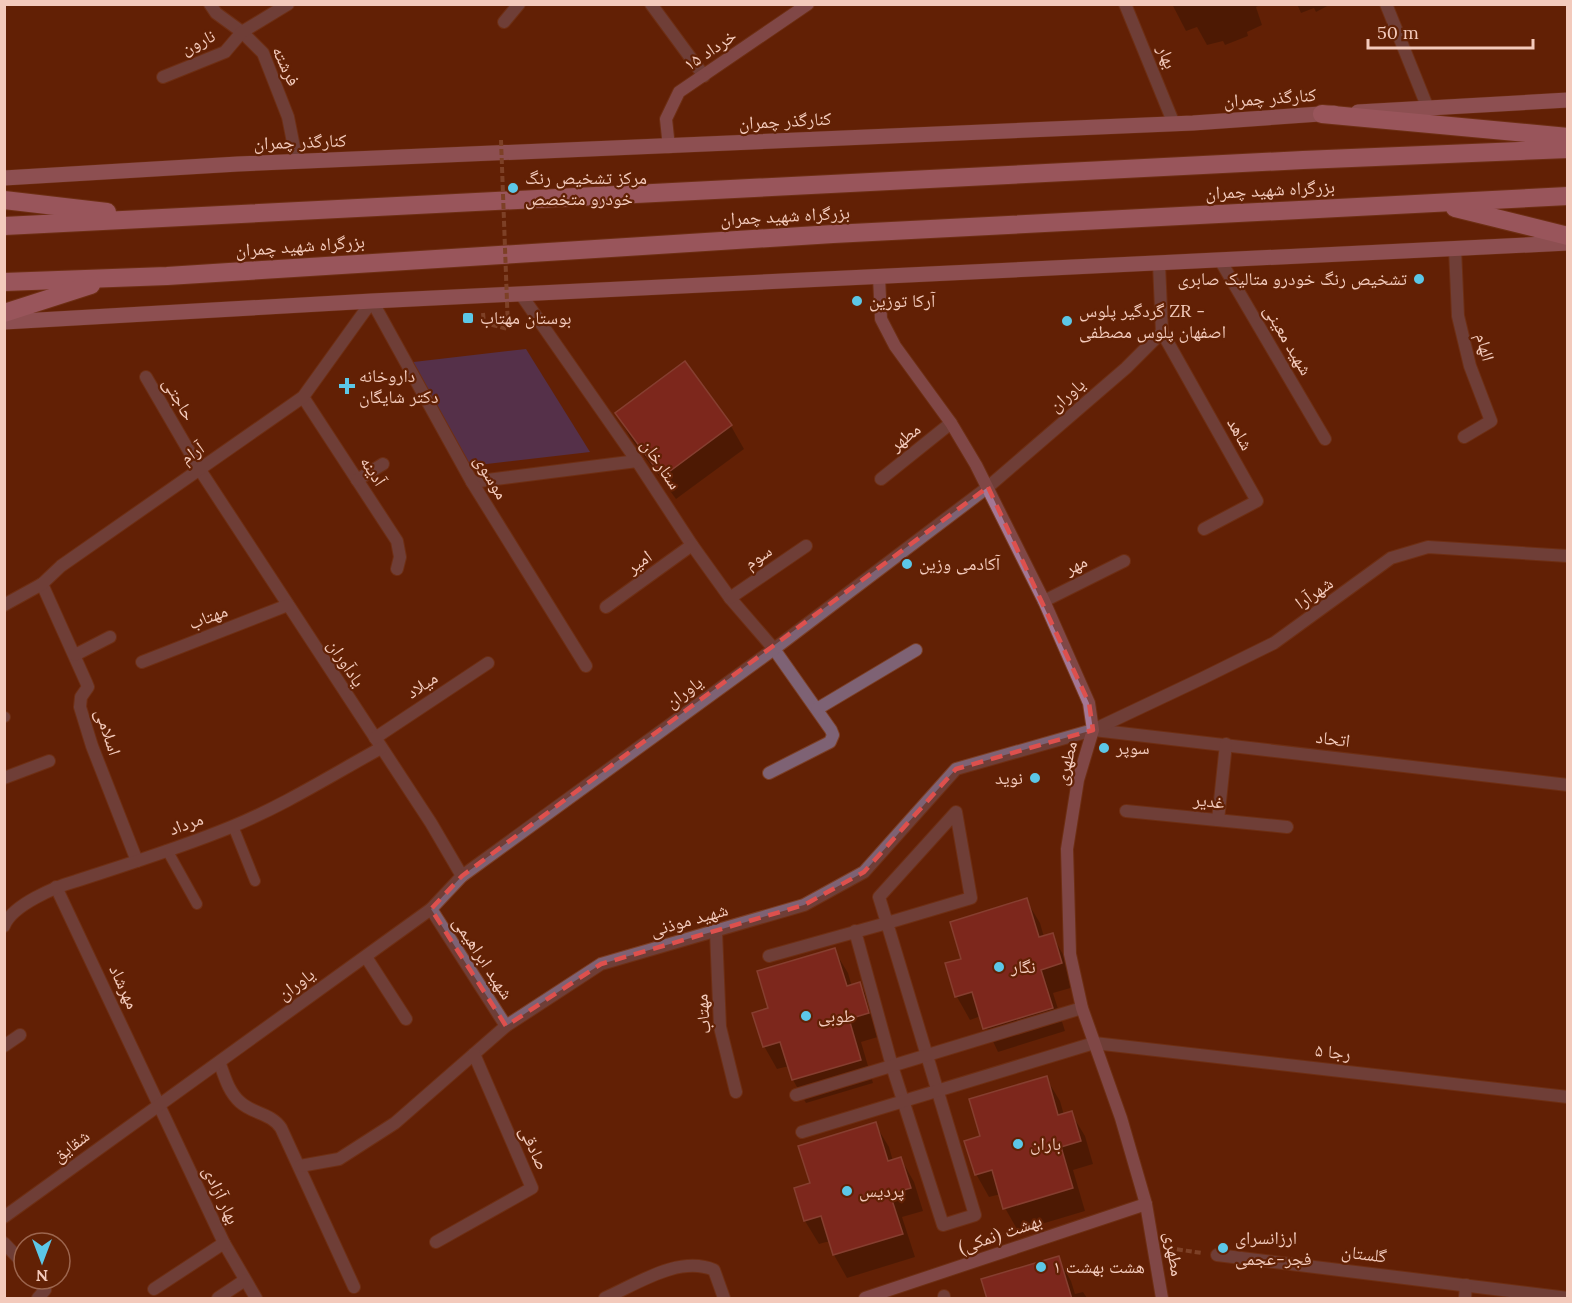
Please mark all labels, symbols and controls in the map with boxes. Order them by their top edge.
scale bar [1368,12,1533,50]
text: 50 m [1377,21,1419,44]
street label: نارون [177,24,219,59]
street label: ۱۵ خرداد [679,24,741,76]
street label: بهار [1152,41,1182,72]
street label: فرشته [267,42,306,89]
street label: کنارگذر چمران [1223,83,1318,112]
street label: کنارگذر چمران [738,107,832,134]
street label: کنارگذر چمران [253,128,347,155]
place label: مرکز تشخیص رنگ خودرو متخصص [525,166,647,210]
street label: بزرگراه شهید چمران [1205,175,1335,204]
marker: مرکز تشخیص رنگ خودرو متخصص [506,181,520,195]
street label: بزرگراه شهید چمران [720,201,850,230]
street label: بزرگراه شهید چمران [234,230,366,261]
place label: تشخیص رنگ خودرو متالیک صابری [1178,267,1407,290]
marker: تشخیص رنگ خودرو متالیک صابری [1412,272,1426,286]
place label: آرکا توزین [869,289,936,312]
marker: آرکا توزین [850,294,864,308]
place label: گردگیر پلوس ZR - اصفهان پلوس مصطفی [1079,299,1226,343]
street label: شهید معینی [1259,300,1318,379]
place label: بوستان مهتاب [480,306,572,329]
marker: بوستان مهتاب [461,311,475,325]
marker: گردگیر پلوس ZR - اصفهان پلوس مصطفی [1060,314,1074,328]
street label: الهام [1470,330,1500,364]
place label: داروخانه دکتر شایگان [359,364,438,408]
street label: حاجتی [158,373,201,425]
street label: یاوران [1044,373,1090,417]
marker: داروخانه دکتر شایگان [340,379,354,393]
street label: شاهد [1222,413,1259,454]
street label: مطهر [884,417,925,457]
street label: ستارخان [636,434,687,494]
street label: آرام [175,436,209,470]
street label: موسوی [469,450,514,503]
street label: آدینه [355,451,392,490]
street label: سوم [739,539,777,575]
street label: امیر [621,545,656,579]
street label: مهر [1060,549,1091,580]
place label: آکادمی وزین [919,552,1001,575]
marker: آکادمی وزین [900,557,914,571]
street label: شهرآرا [1290,571,1337,614]
street label: مهتاب [185,599,231,634]
street label: یادآوران [322,634,370,691]
street label: میلاد [402,666,442,703]
street label: یاوران [660,670,707,713]
street label: اسلامی [90,706,127,758]
street label: اتحاد [1315,725,1352,752]
place label: سوپر [1115,736,1150,759]
street label: مطهری [1049,738,1082,787]
marker: سوپر [1097,741,1111,755]
place label: نوید [995,766,1023,789]
marker: نوید [1028,771,1042,785]
street label: غدیر [1191,787,1226,814]
street label: مرداد [166,807,206,840]
street label: شهید موذنی [647,897,730,942]
street label: شهید ابراهیمی [448,912,519,1004]
place label: نگار [1010,955,1036,978]
marker: نگار [992,960,1006,974]
street label: مهرشاد [104,961,145,1013]
street label: یاوران [272,962,319,1005]
street label: مهتاب [689,993,716,1035]
place label: طوبی [818,1004,856,1027]
marker: طوبی [799,1009,813,1023]
street label: رجا ۵ [1314,1038,1352,1065]
street label: صادقی [515,1122,554,1174]
street label: شقایق [47,1124,94,1167]
place label: باران [1030,1132,1061,1155]
marker: باران [1011,1137,1025,1151]
street label: بهار آزادی [198,1162,245,1228]
place label: پردیس [859,1179,904,1202]
marker: پردیس [840,1184,854,1198]
street label: بهشت (نمکی) [955,1208,1045,1259]
place label: ارزانسرای فجر-عجمی [1235,1226,1312,1270]
street label: مطهری [1160,1230,1189,1278]
north arrow [12,1231,72,1291]
street label: گلستان [1340,1239,1389,1268]
marker: ارزانسرای فجر-عجمی [1216,1241,1230,1255]
place label: هشت بهشت ۱ [1053,1255,1145,1278]
marker: هشت بهشت ۱ [1034,1260,1048,1274]
text: N [36,1266,48,1286]

